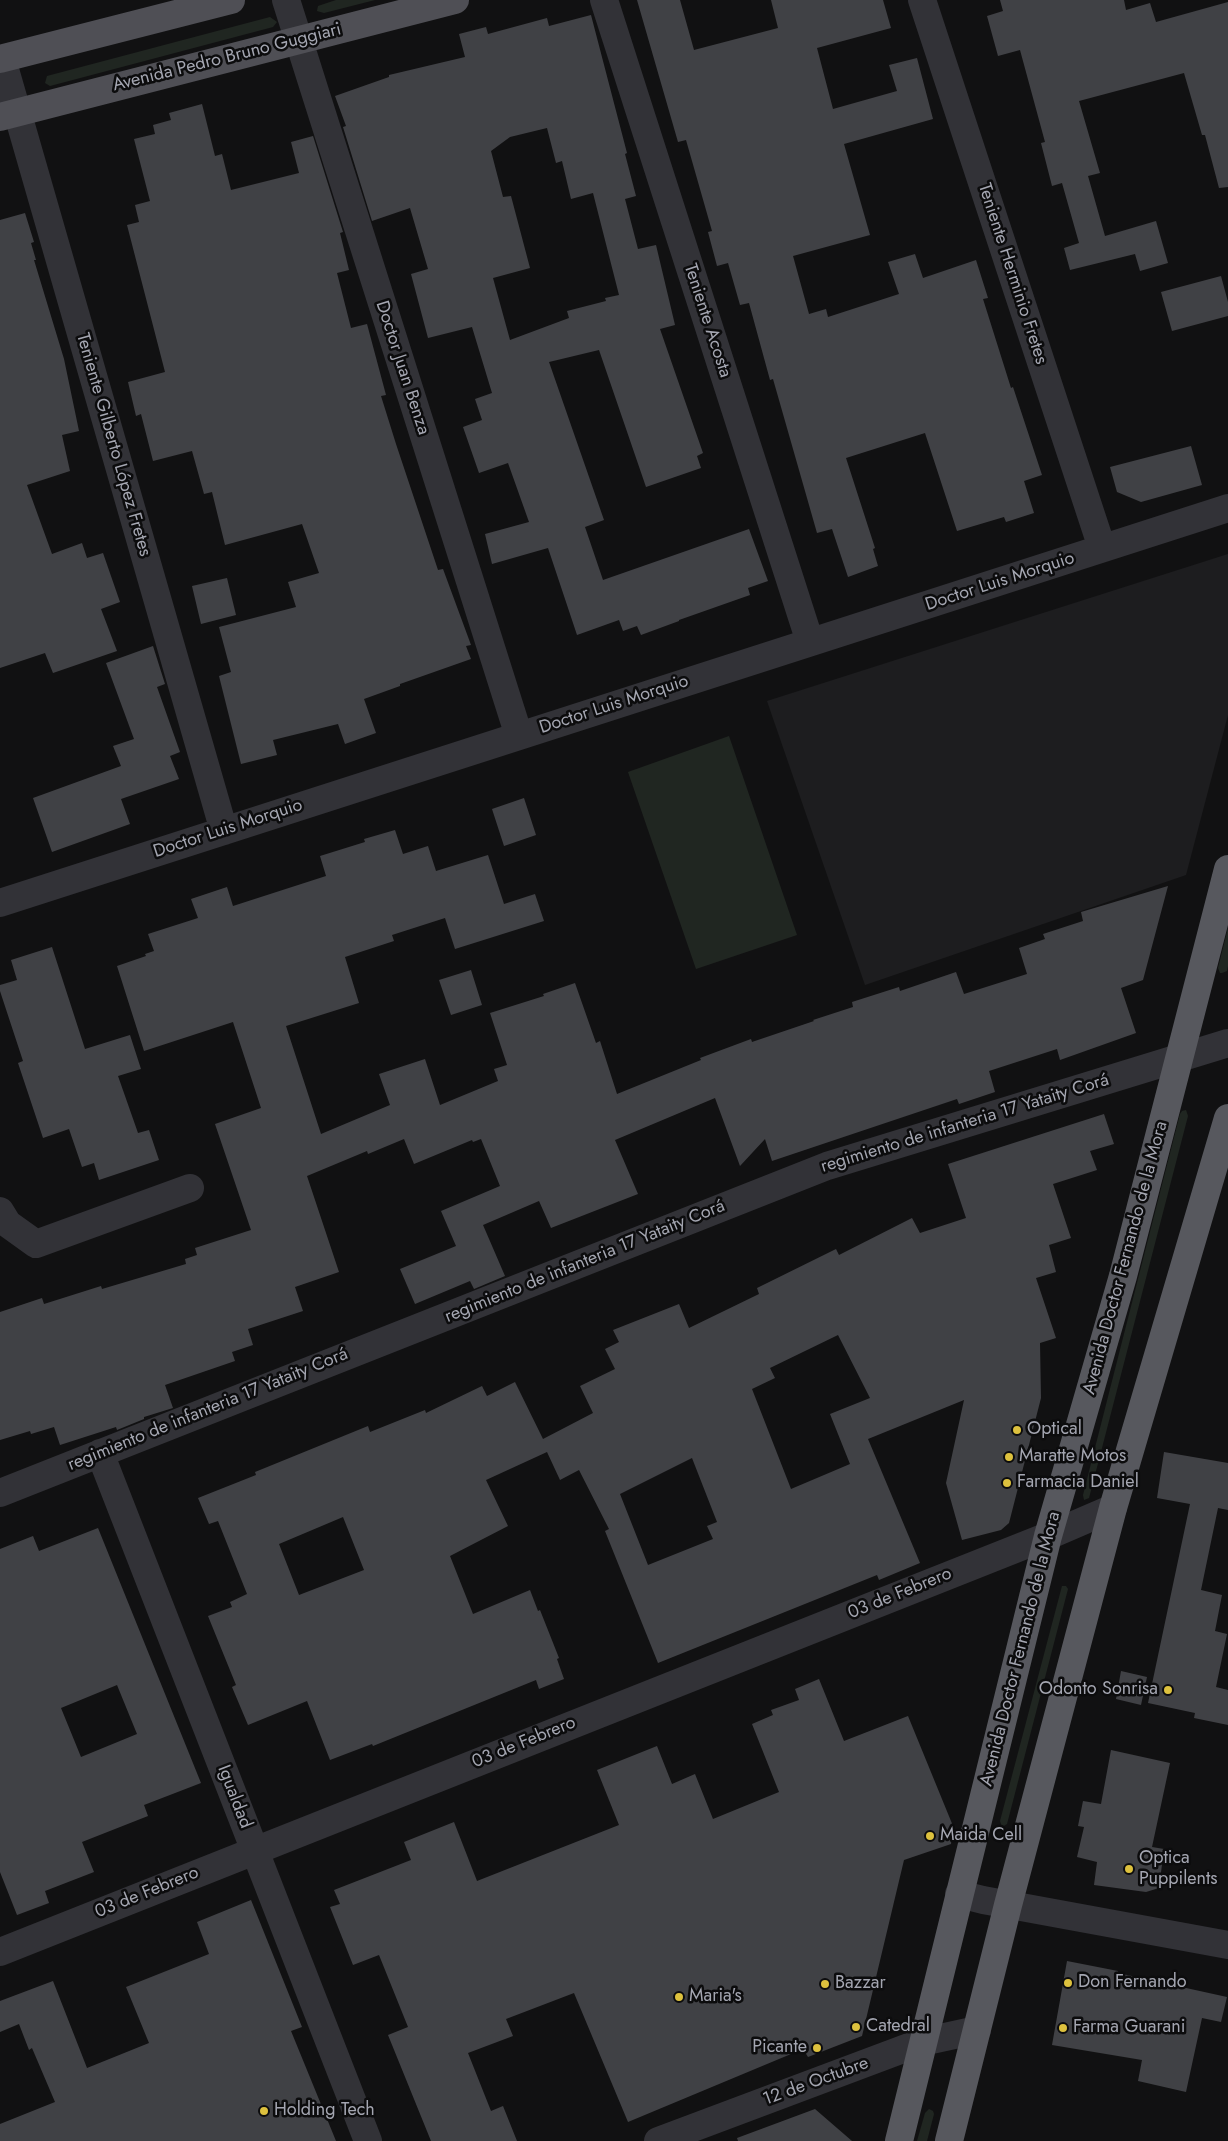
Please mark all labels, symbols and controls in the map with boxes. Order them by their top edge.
street label: Avenida Pedro Bruno Guggiari [110,19,344,97]
street label: Teniente Herminio Fretes [973,181,1051,367]
street label: Teniente Acosta [678,261,736,381]
street label: Doctor Juan Benza [370,298,434,438]
street label: Teniente Gilberto López Fretes [71,331,155,559]
street label: Doctor Luis Morquio [923,548,1077,616]
street label: Doctor Luis Morquio [537,671,691,739]
street label: Doctor Luis Morquio [151,795,305,863]
street label: regimiento de infanteria 17 Yataity Corá [818,1070,1112,1178]
street label: Avenida Doctor Fernando de la Mora [1079,1119,1173,1397]
street label: regimiento de infanteria 17 Yataity Corá [442,1196,728,1328]
street label: regimiento de infanteria 17 Yataity Corá [65,1344,351,1476]
place label: Optical [1027,1419,1082,1441]
marker: Optical [1011,1424,1023,1436]
place label: Maratte Motos [1019,1446,1126,1468]
marker: Maratte Motos [1003,1451,1015,1463]
place label: Farmacia Daniel [1017,1472,1139,1494]
marker: Farmacia Daniel [1001,1477,1013,1489]
street label: Avenida Doctor Fernando de la Mora [976,1510,1066,1788]
street label: 03 de Febrero [845,1563,955,1625]
place label: Odonto Sonrisa [1039,1679,1158,1701]
marker: Odonto Sonrisa [1162,1684,1174,1696]
street label: 03 de Febrero [469,1712,579,1774]
street label: Igualdad [212,1762,256,1832]
place label: Maida Cell [940,1825,1022,1847]
marker: Maida Cell [924,1830,936,1842]
place label: Optica Puppilents [1139,1848,1218,1890]
street label: 03 de Febrero [92,1862,202,1924]
marker: Optica Puppilents [1123,1863,1135,1875]
place label: Don Fernando [1078,1972,1186,1994]
place label: Bazzar [835,1973,886,1995]
marker: Don Fernando [1062,1977,1074,1989]
marker: Bazzar [819,1978,831,1990]
place label: Maria's [689,1986,742,2008]
marker: Maria's [673,1991,685,2003]
place label: Catedral [866,2016,930,2038]
place label: Farma Guarani [1073,2017,1185,2039]
marker: Catedral [850,2021,862,2033]
marker: Farma Guarani [1057,2022,1069,2034]
place label: Picante [752,2037,807,2059]
marker: Picante [811,2042,823,2054]
street label: 12 de Octubre [760,2053,872,2111]
place label: Holding Tech [274,2100,375,2122]
marker: Holding Tech [258,2105,270,2117]

